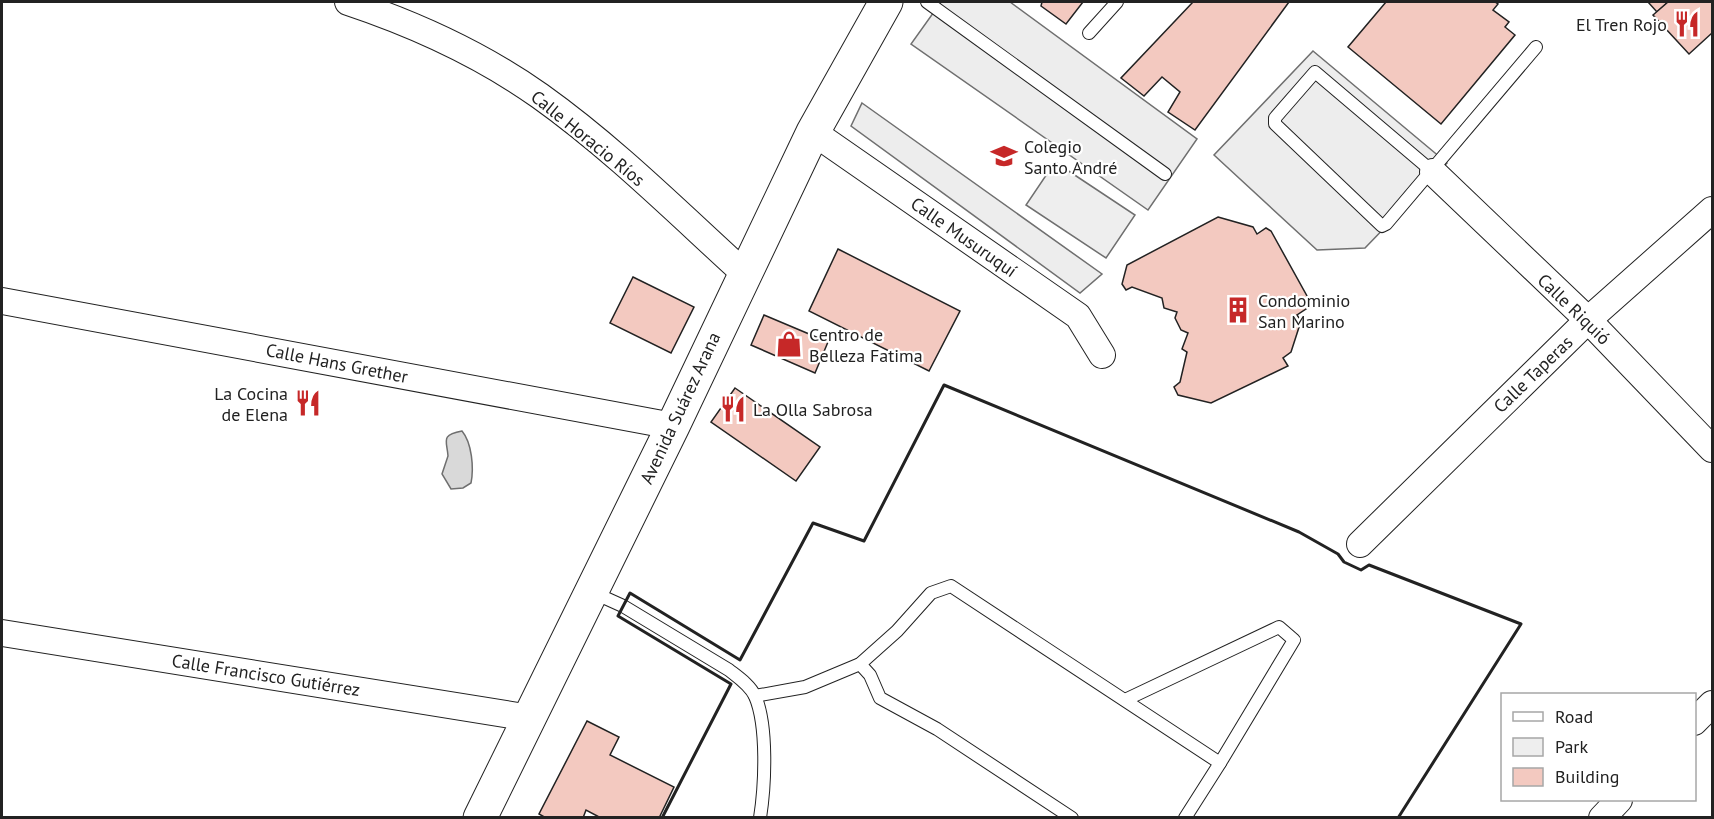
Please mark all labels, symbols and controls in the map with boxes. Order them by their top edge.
restaurant icon: El Tren Rojo [1672,9,1702,39]
place label: El Tren Rojo [1576,13,1667,36]
street label: Calle Horacio Ríos [526,85,650,191]
place label: Colegio Santo André [1024,135,1117,179]
school or university icon: Colegio Santo André [989,141,1019,171]
street label: Calle Musuruquí [906,192,1022,282]
street label: Calle Riquió [1533,269,1615,349]
place label: Condominio San Marino [1258,289,1350,333]
building icon: Condominio San Marino [1223,295,1253,325]
place label: Centro de Belleza Fatima [809,323,923,367]
street label: Avenida Suárez Arana [635,328,725,488]
shop icon: Centro de Belleza Fatima [774,329,804,359]
street label: Calle Taperas [1489,331,1577,417]
street label: Calle Hans Grether [264,338,410,388]
place label: La Cocina de Elena [214,382,288,426]
restaurant icon: La Cocina de Elena [293,388,323,418]
restaurant icon: La Olla Sabrosa [718,394,748,424]
place label: La Olla Sabrosa [753,398,873,421]
street label: Calle Francisco Gutiérrez [170,649,362,701]
legend [1501,693,1696,801]
text: Road [1555,705,1593,728]
text: Park [1555,735,1588,758]
text: Building [1555,765,1619,788]

